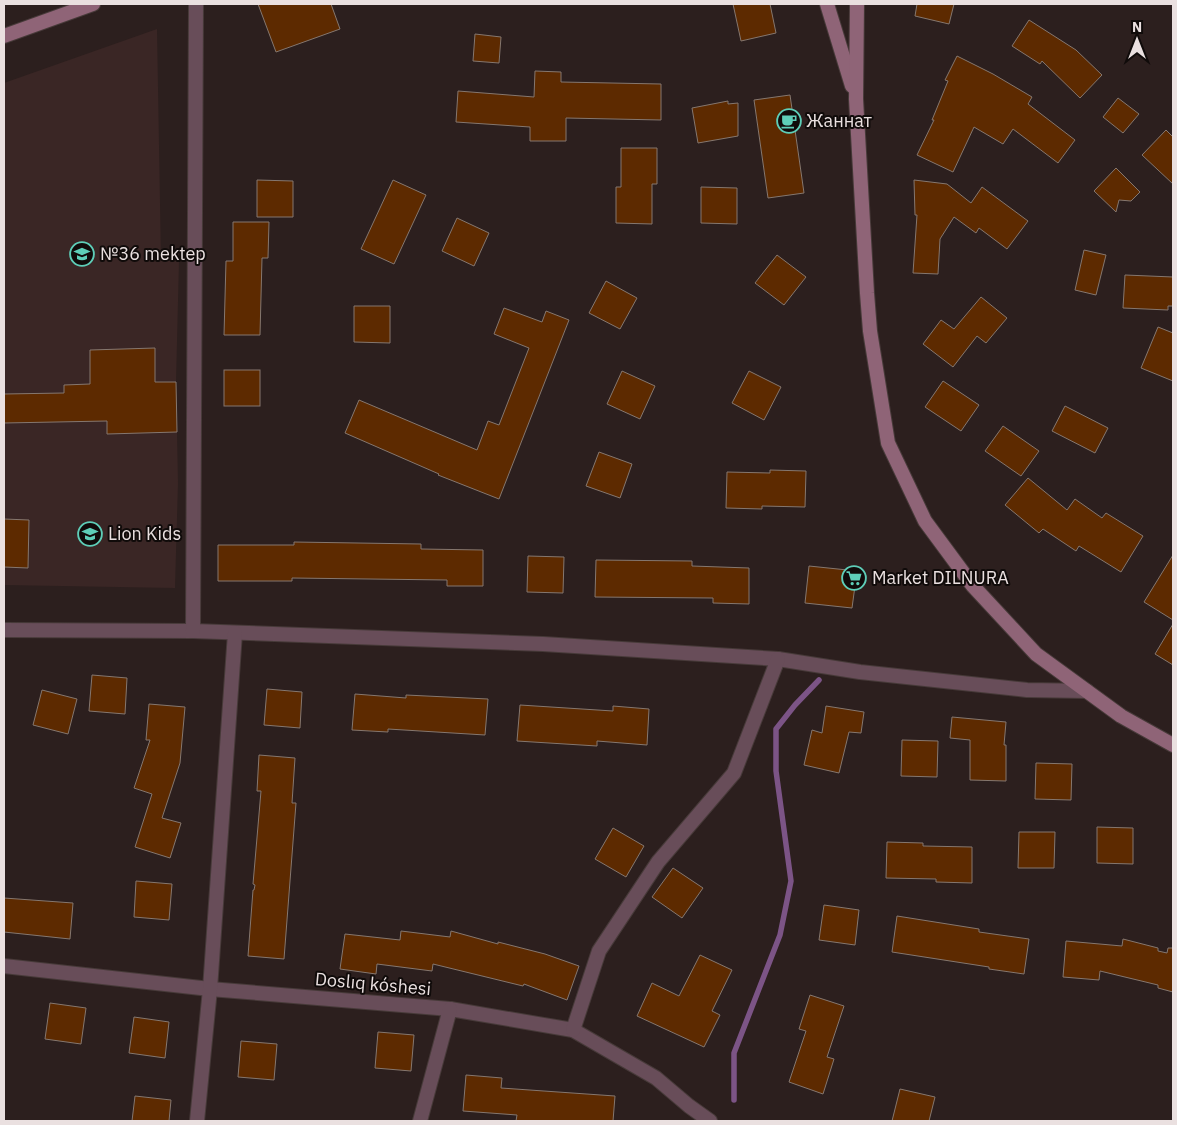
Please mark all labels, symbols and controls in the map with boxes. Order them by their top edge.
north arrow [1112,15,1162,65]
text: N [1132,18,1142,36]
cafe icon: Жаннат [776,108,802,134]
place label: Жаннат [806,109,873,132]
school or university icon: №36 mektep [69,241,95,267]
place label: №36 mektep [100,242,206,265]
school or university icon: Lion Kids [77,521,103,547]
place label: Lion Kids [108,522,181,545]
supermarket icon: Market DILNURA [841,565,867,591]
place label: Market DILNURA [872,566,1009,589]
street label: Doslıq kóshesi [314,967,432,1000]

